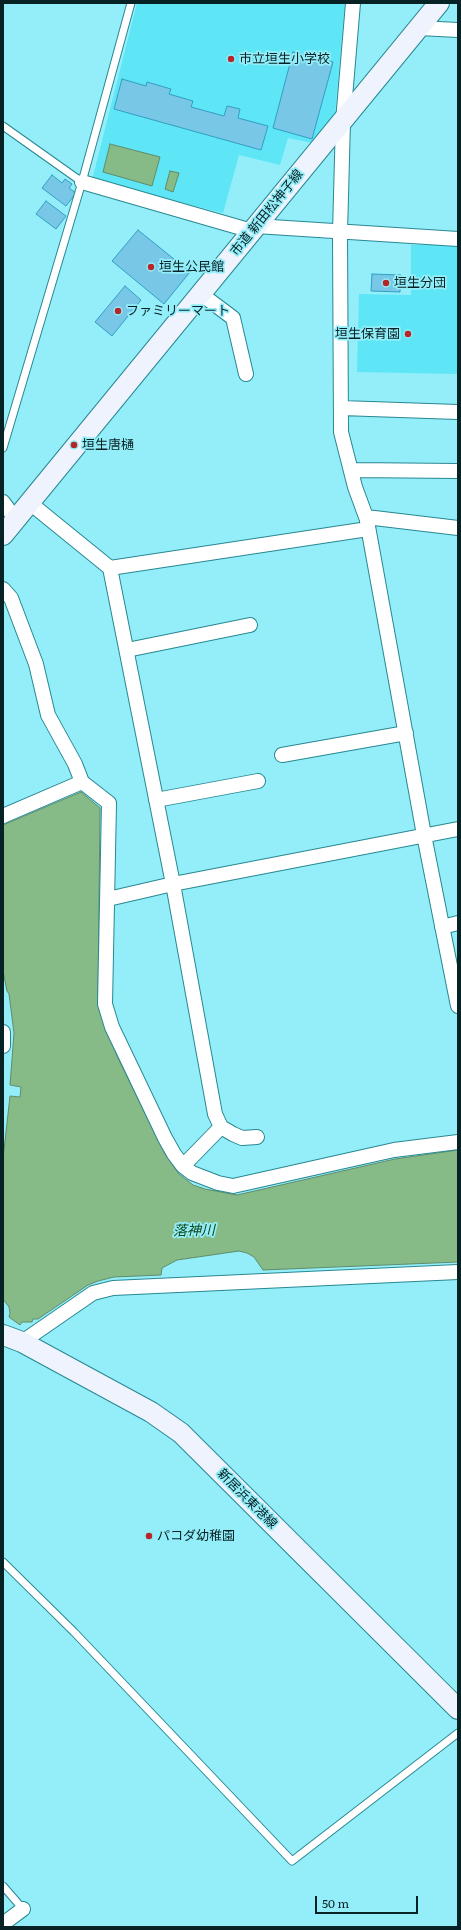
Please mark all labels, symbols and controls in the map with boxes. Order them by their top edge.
place label: 市立垣生小学校 [239,51,330,67]
marker: 市立垣生小学校 [226,54,236,64]
street label: 市道 新田松神子線 [227,167,307,259]
place label: 垣生公民館 [159,259,224,275]
marker: 垣生公民館 [146,262,156,272]
place label: 垣生分団 [394,275,446,291]
marker: 垣生分団 [381,278,391,288]
place label: ファミリーマート [126,303,230,319]
marker: ファミリーマート [113,306,123,316]
place label: 垣生保育園 [335,326,400,342]
marker: 垣生保育園 [403,329,413,339]
place label: 垣生唐樋 [82,437,134,453]
marker: 垣生唐樋 [69,440,79,450]
water label: 落神川 [173,1222,215,1240]
street label: 新居浜東港線 [214,1466,280,1532]
place label: パコダ幼稚園 [157,1528,235,1544]
marker: パコダ幼稚園 [144,1531,154,1541]
scale bar [317,1888,420,1914]
text: 50 m [322,1894,349,1912]

